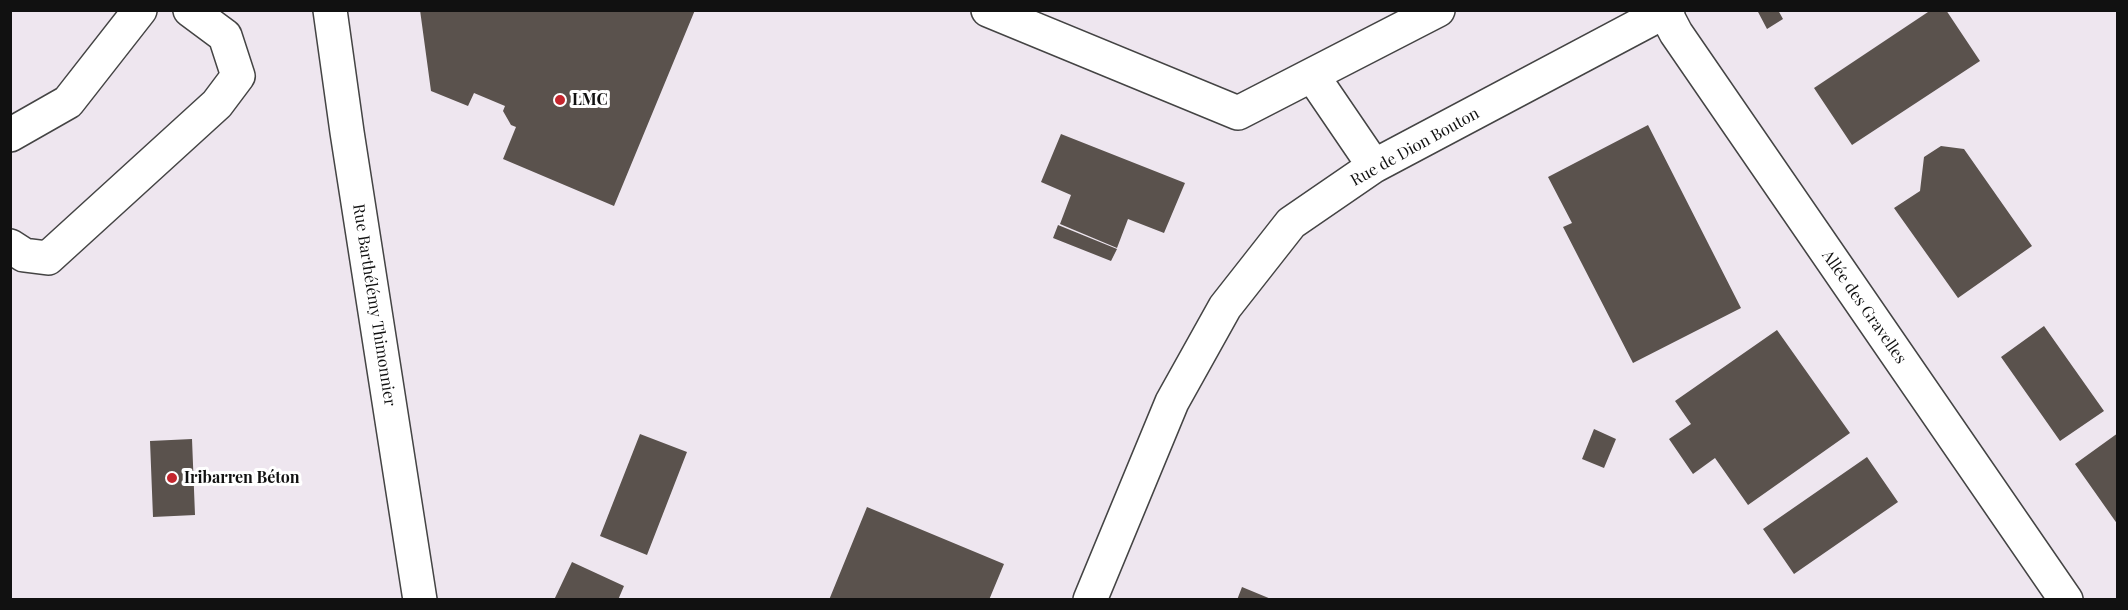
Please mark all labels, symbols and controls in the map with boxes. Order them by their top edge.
place label: LMC [572,90,608,110]
marker: LMC [553,93,567,107]
street label: Rue de Dion Bouton [1348,104,1482,190]
street label: Rue Barthélémy Thimonnier [349,203,399,407]
street label: Allée des Gravelles [1818,247,1910,367]
place label: Iribarren Béton [184,468,300,488]
marker: Iribarren Béton [165,471,179,485]

